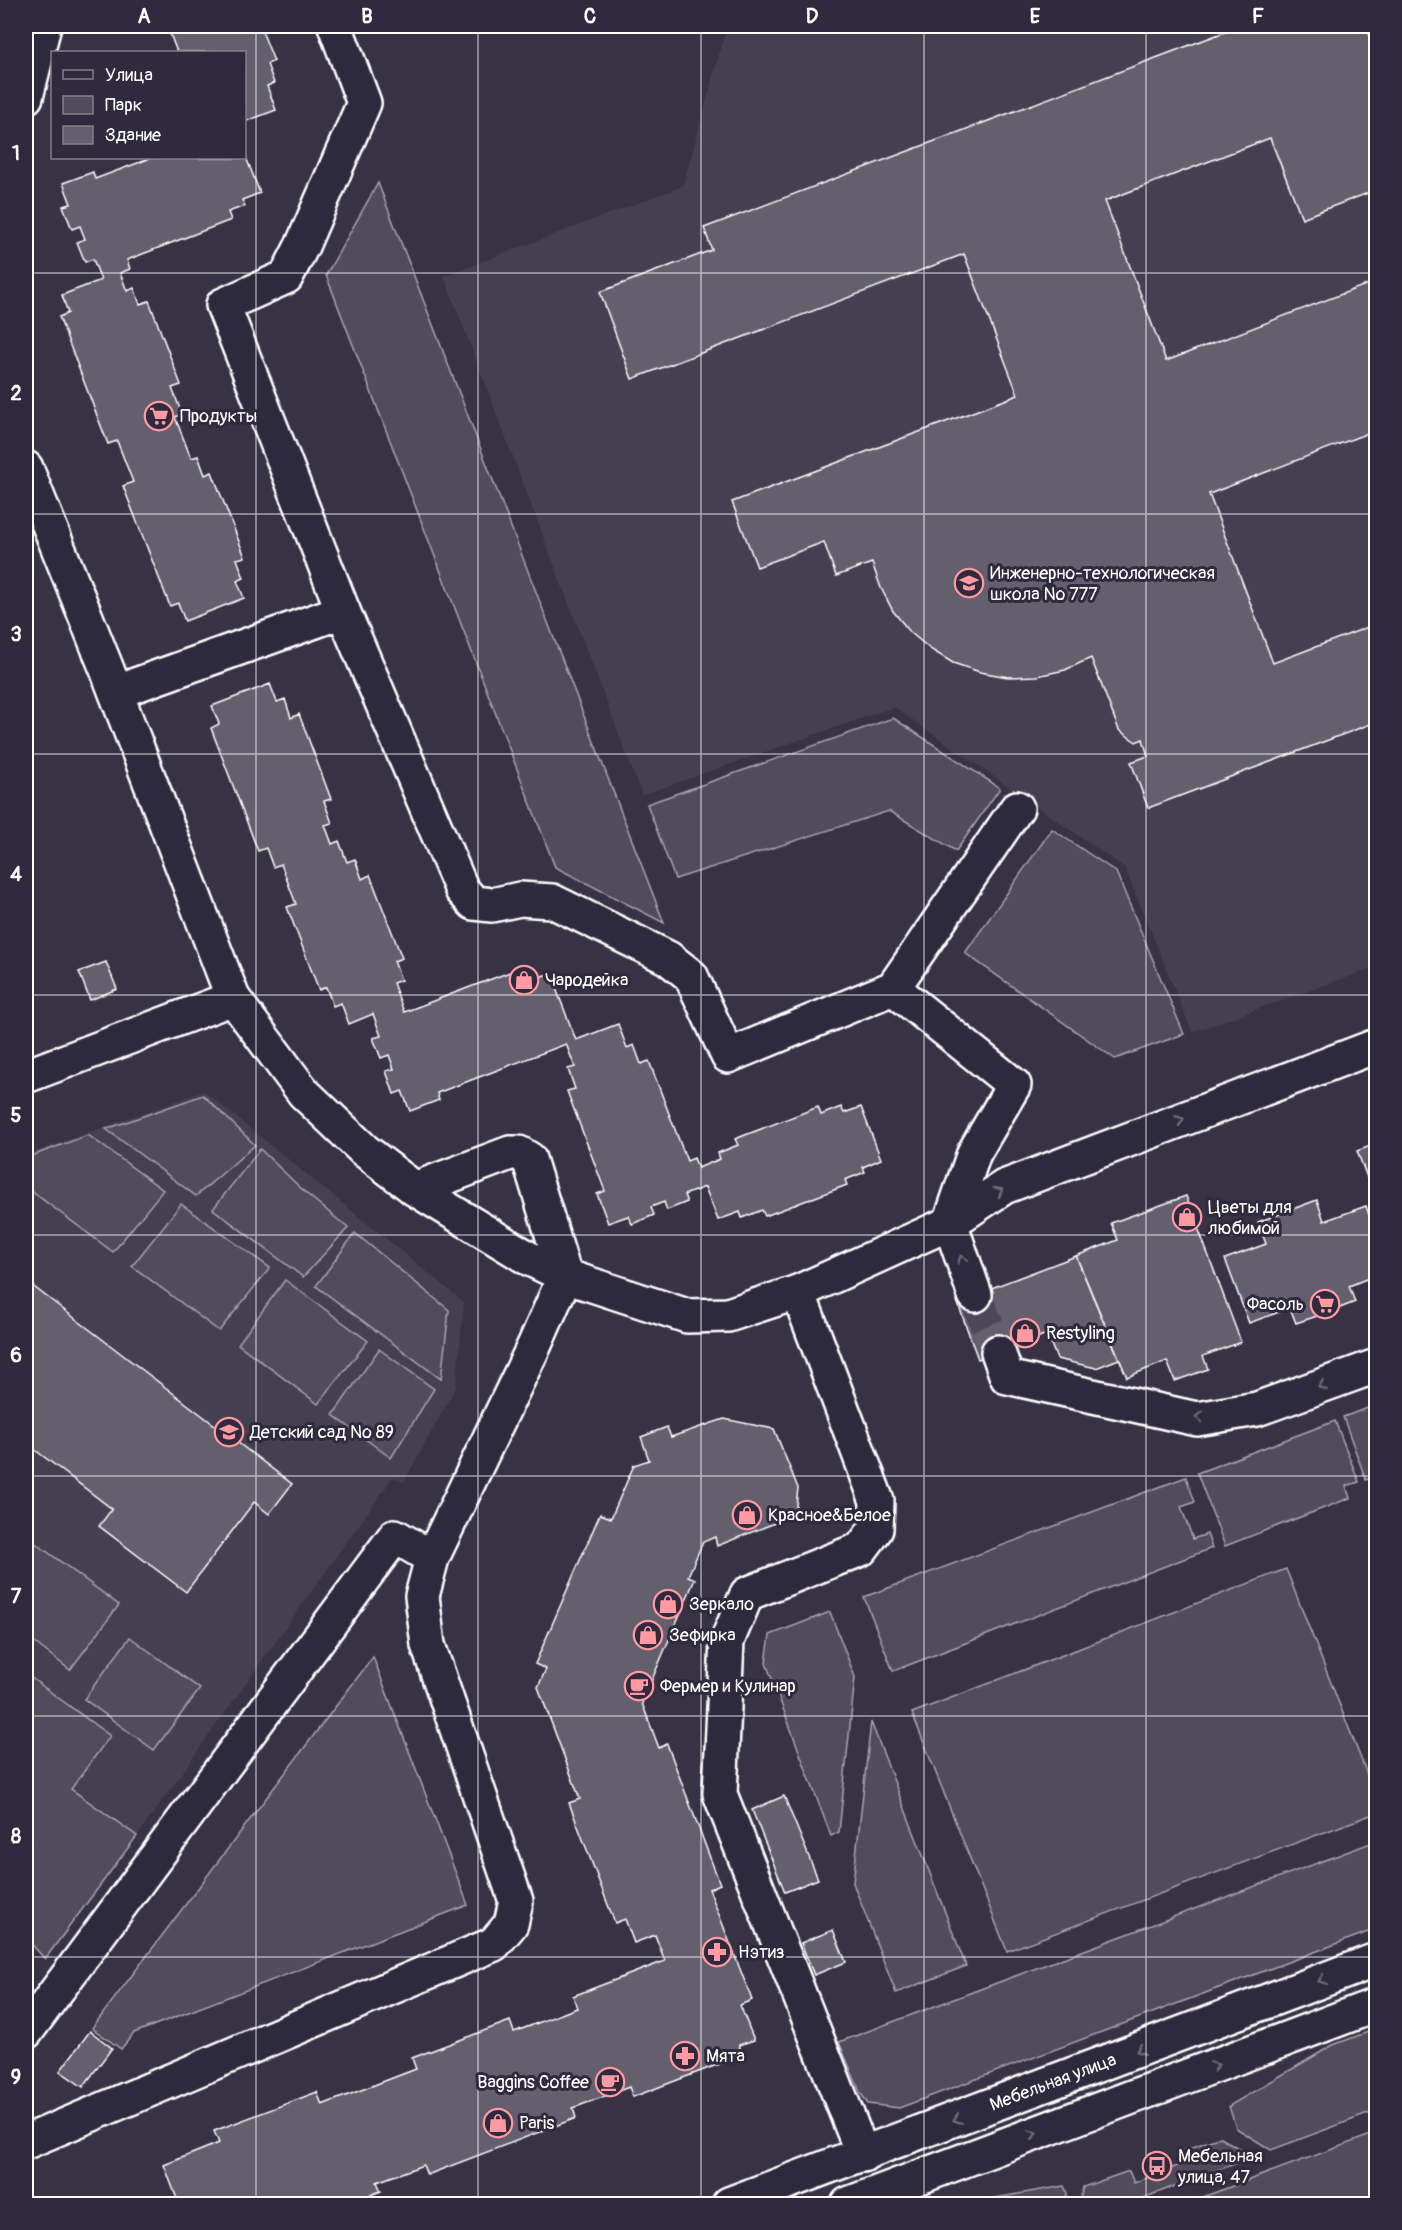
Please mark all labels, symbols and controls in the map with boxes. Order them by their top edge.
text: A [138,4,151,29]
text: B [361,4,373,29]
text: C [584,4,596,29]
text: D [806,4,819,29]
text: E [1030,4,1041,29]
text: F [1252,4,1264,29]
legend [51,51,246,159]
text: Улица [105,64,153,87]
text: Парк [105,94,142,117]
text: Здание [105,124,161,147]
text: 1 [12,141,20,166]
text: 2 [10,381,22,406]
supermarket icon: Продукты [143,400,175,432]
place label: Продукты [180,405,257,428]
place label: Инженерно-технологическая школа № 777 [990,562,1215,606]
school or university icon: Инженерно-технологическая школа № 777 [953,567,985,599]
text: 3 [10,622,22,647]
text: 4 [10,862,22,887]
shop icon: Чародейка [508,964,540,996]
place label: Чародейка [545,969,628,992]
text: 5 [11,1103,22,1128]
one-way arrow [1174,1114,1185,1127]
one-way arrow [993,1187,1003,1199]
place label: Цветы для любимой [1208,1196,1292,1240]
shop icon: Цветы для любимой [1171,1201,1203,1233]
one-way arrow [957,1254,970,1265]
supermarket icon: Фасоль [1309,1288,1341,1320]
place label: Фасоль [1247,1293,1304,1316]
shop icon: Restyling [1009,1317,1041,1349]
place label: Restyling [1046,1322,1115,1345]
text: 6 [10,1343,22,1368]
one-way arrow [1317,1378,1327,1391]
one-way arrow [1195,1411,1204,1424]
school or university icon: Детский сад № 89 [213,1416,245,1448]
place label: Детский сад № 89 [249,1421,394,1444]
shop icon: Красное&Белое [731,1499,763,1531]
place label: Красное&Белое [768,1504,891,1527]
text: 7 [11,1584,22,1609]
shop icon: Зеркало [652,1588,684,1620]
place label: Зеркало [689,1593,754,1616]
shop icon: Зефирка [632,1619,664,1651]
place label: Зефирка [669,1624,736,1647]
cafe icon: Фермер и Кулинар [623,1670,655,1702]
place label: Фермер и Кулинар [660,1675,796,1698]
text: 8 [11,1824,21,1849]
pharmacy icon: Нэтиз [701,1936,733,1968]
place label: Нэтиз [738,1941,785,1964]
one-way arrow [1317,1973,1328,1986]
pharmacy icon: Мята [669,2040,701,2072]
one-way arrow [1135,2042,1145,2055]
place label: Мята [706,2045,745,2068]
street label: Мебельная улица [986,2048,1119,2117]
one-way arrow [1210,2060,1220,2073]
text: 9 [11,2065,21,2090]
cafe icon: Baggins Coffee [594,2066,626,2098]
place label: Baggins Coffee [477,2071,589,2094]
shop icon: Paris [482,2107,514,2139]
place label: Paris [519,2112,554,2135]
one-way arrow [952,2112,963,2124]
one-way arrow [1027,2129,1038,2142]
place label: Мебельная улица, 47 [1177,2145,1263,2189]
bus stop icon: Мебельная улица, 47 [1141,2150,1173,2182]

